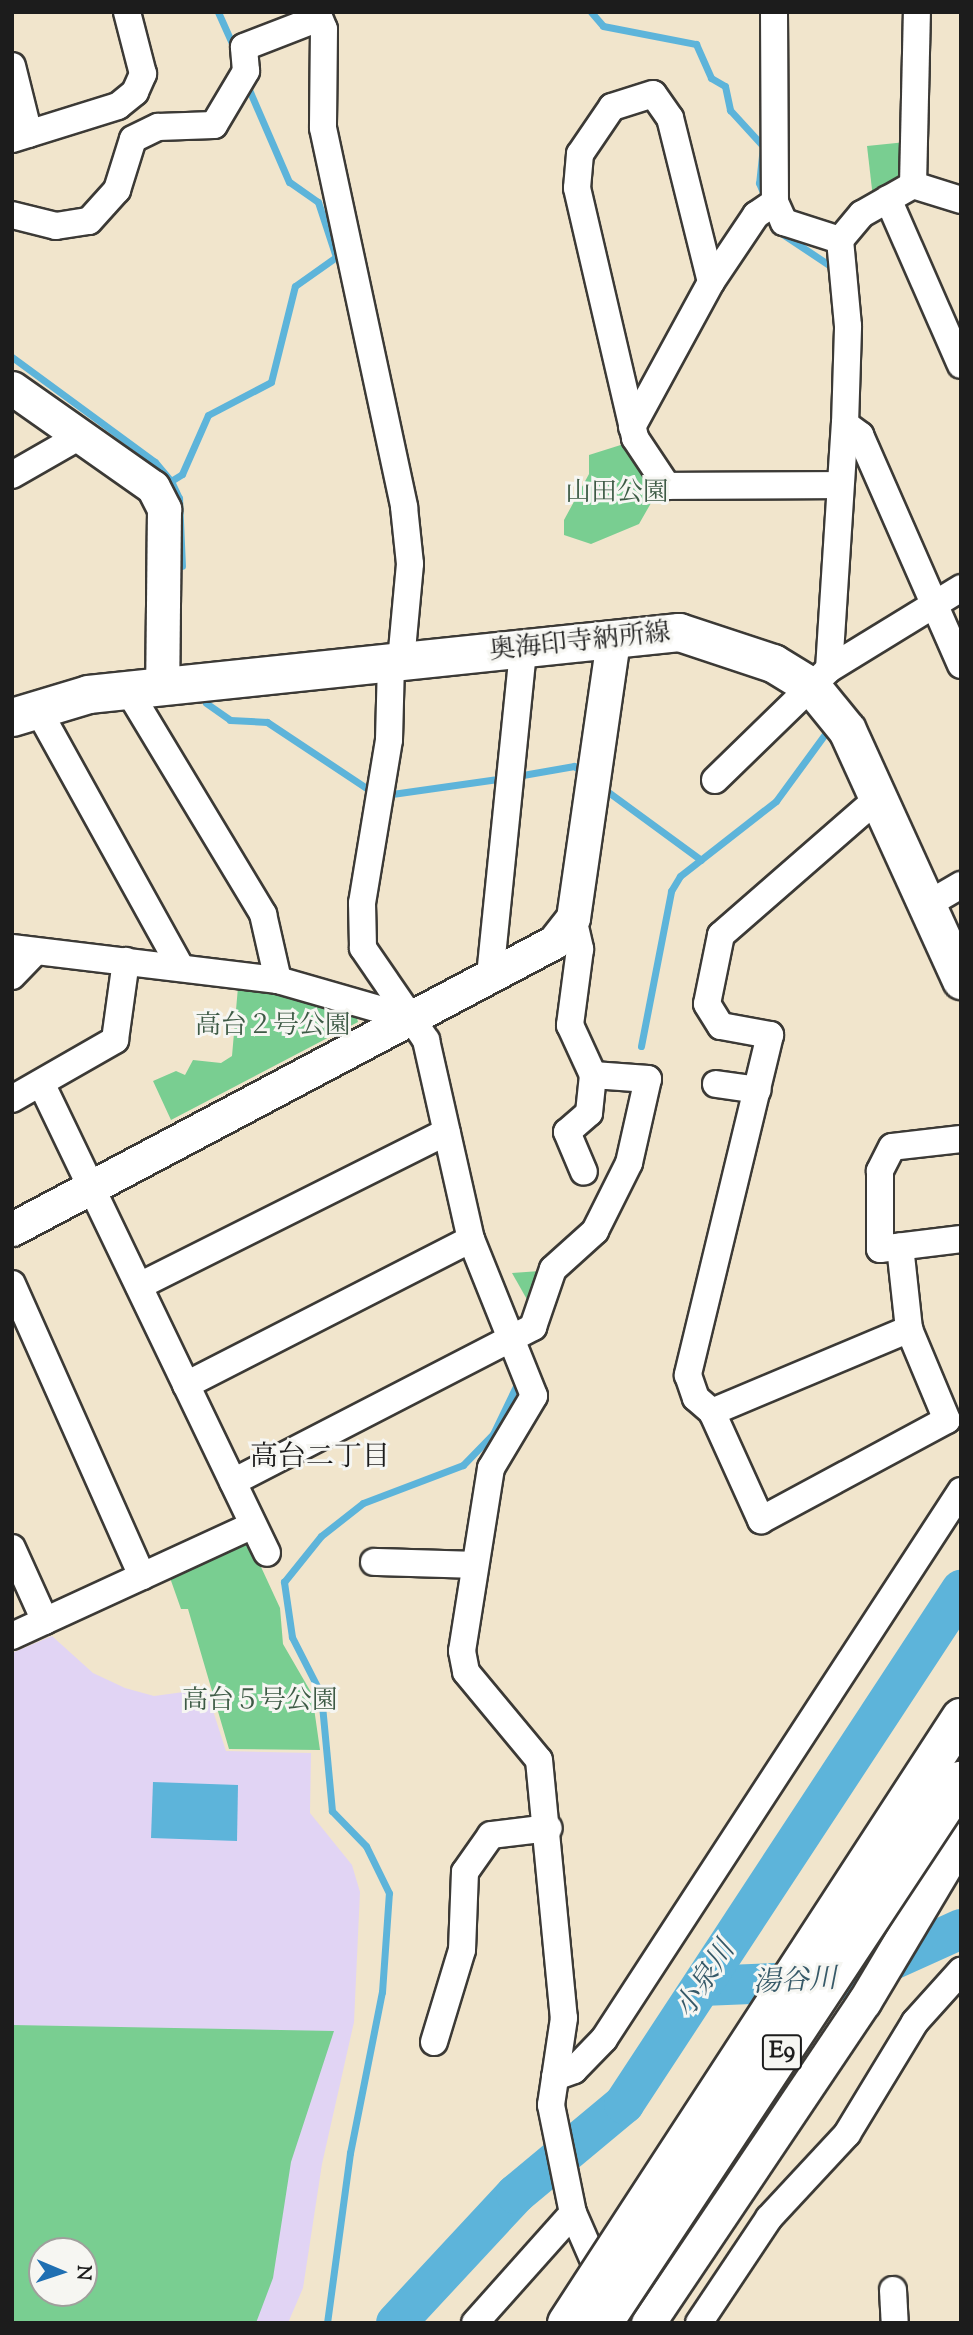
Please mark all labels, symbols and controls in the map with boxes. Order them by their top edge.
park label: 山田公園 [565,478,669,510]
street label: 奥海印寺納所線 [488,618,672,668]
park label: 高台２号公園 [195,1011,351,1043]
district label: 高台二丁目 [250,1441,390,1475]
park label: 高台５号公園 [182,1686,338,1718]
water label: 小泉川 [669,1936,743,2024]
water label: 湯谷川 [752,1963,838,2001]
road number: E9 [761,2032,803,2073]
north arrow [28,2237,98,2307]
text: N [69,2265,96,2281]

